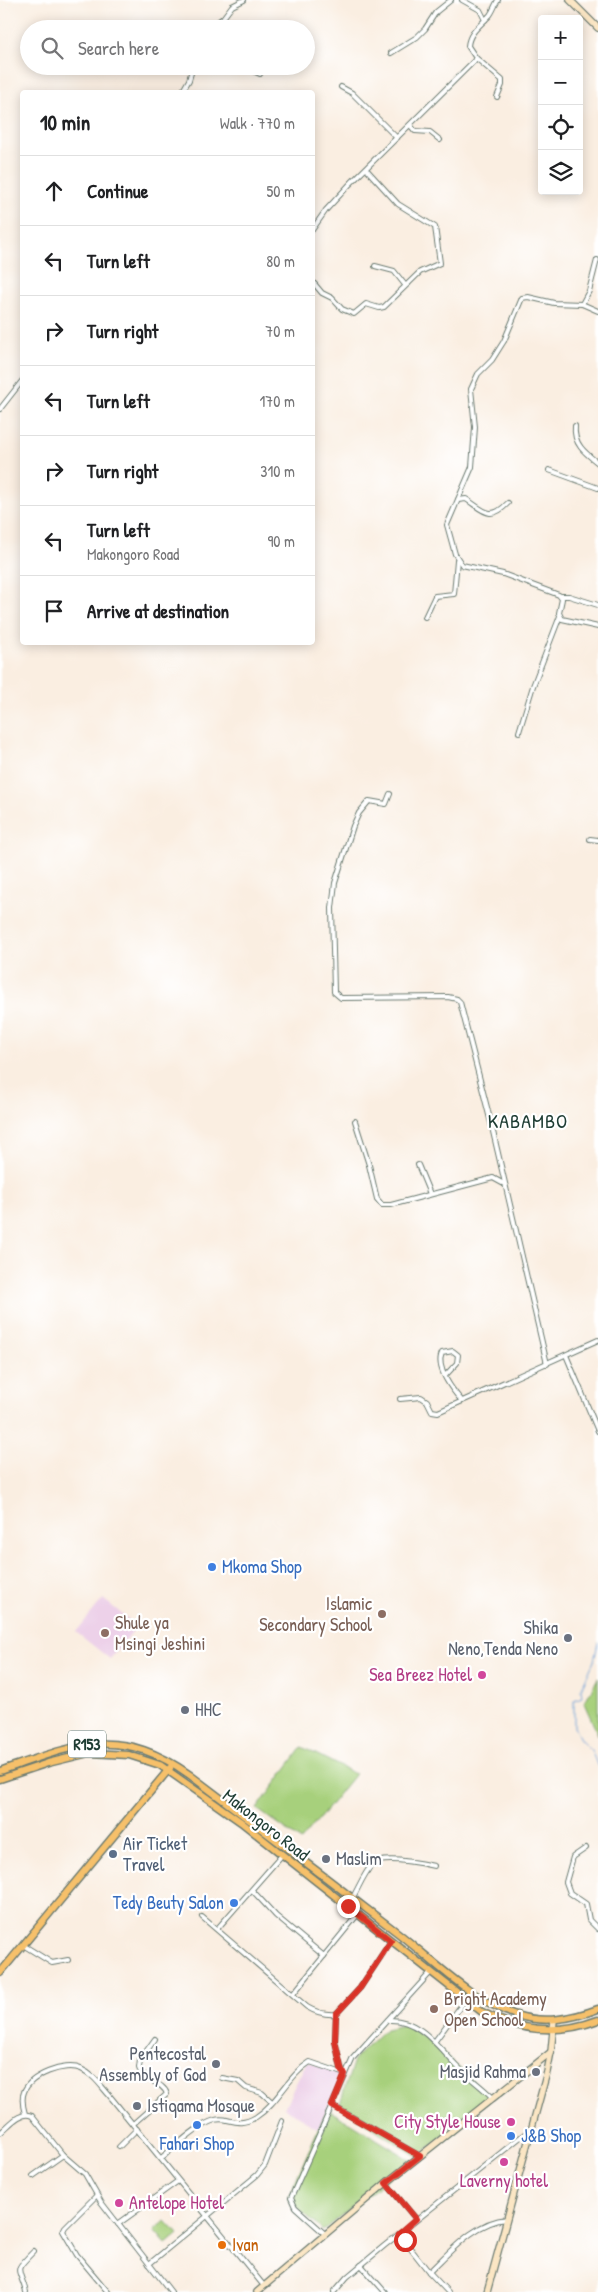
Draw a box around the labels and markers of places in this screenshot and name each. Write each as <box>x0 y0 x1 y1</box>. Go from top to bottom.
place label: Mkoma Shop <box>222 1554 302 1579</box>
marker: Mkoma Shop <box>206 1561 218 1573</box>
place label: Islamic Secondary School <box>259 1591 372 1637</box>
marker: Islamic Secondary School <box>376 1608 388 1620</box>
place label: Shule ya Msingi Jeshini <box>115 1610 206 1656</box>
place label: Shika Neno,Tenda Neno <box>448 1615 558 1661</box>
marker: Shule ya Msingi Jeshini <box>99 1627 111 1639</box>
marker: Shika Neno,Tenda Neno <box>562 1632 574 1644</box>
place label: Sea Breez Hotel <box>369 1662 472 1687</box>
marker: Sea Breez Hotel <box>476 1669 488 1681</box>
place label: HHC <box>195 1697 222 1722</box>
marker: HHC <box>179 1704 191 1716</box>
place label: Air Ticket Travel <box>123 1831 188 1877</box>
place label: Maslim <box>336 1846 382 1871</box>
marker: Air Ticket Travel <box>107 1848 119 1860</box>
marker: Maslim <box>320 1853 332 1865</box>
place label: Tedy Beuty Salon <box>113 1890 224 1915</box>
marker: Tedy Beuty Salon <box>228 1897 240 1909</box>
place label: Bright Academy Open School <box>444 1986 547 2032</box>
marker: Bright Academy Open School <box>428 2003 440 2015</box>
place label: Pentecostal Assembly of God <box>99 2041 206 2087</box>
marker: Pentecostal Assembly of God <box>210 2058 222 2070</box>
place label: Masjid Rahma <box>440 2059 526 2084</box>
marker: Masjid Rahma <box>530 2066 542 2078</box>
place label: Istiqama Mosque <box>147 2093 255 2118</box>
marker: Istiqama Mosque <box>131 2100 143 2112</box>
place label: City Style House <box>394 2109 501 2134</box>
marker: City Style House <box>505 2116 517 2128</box>
marker: Fahari Shop <box>191 2119 203 2131</box>
place label: J&B Shop <box>521 2123 582 2148</box>
marker: J&B Shop <box>505 2130 517 2142</box>
place label: Fahari Shop <box>159 2131 234 2156</box>
marker: Laverny hotel <box>498 2156 510 2168</box>
place label: Laverny hotel <box>460 2168 548 2193</box>
place label: Antelope Hotel <box>129 2190 224 2215</box>
marker: Antelope Hotel <box>113 2197 125 2209</box>
place label: Ivan <box>232 2232 259 2257</box>
marker: Ivan <box>216 2239 228 2251</box>

